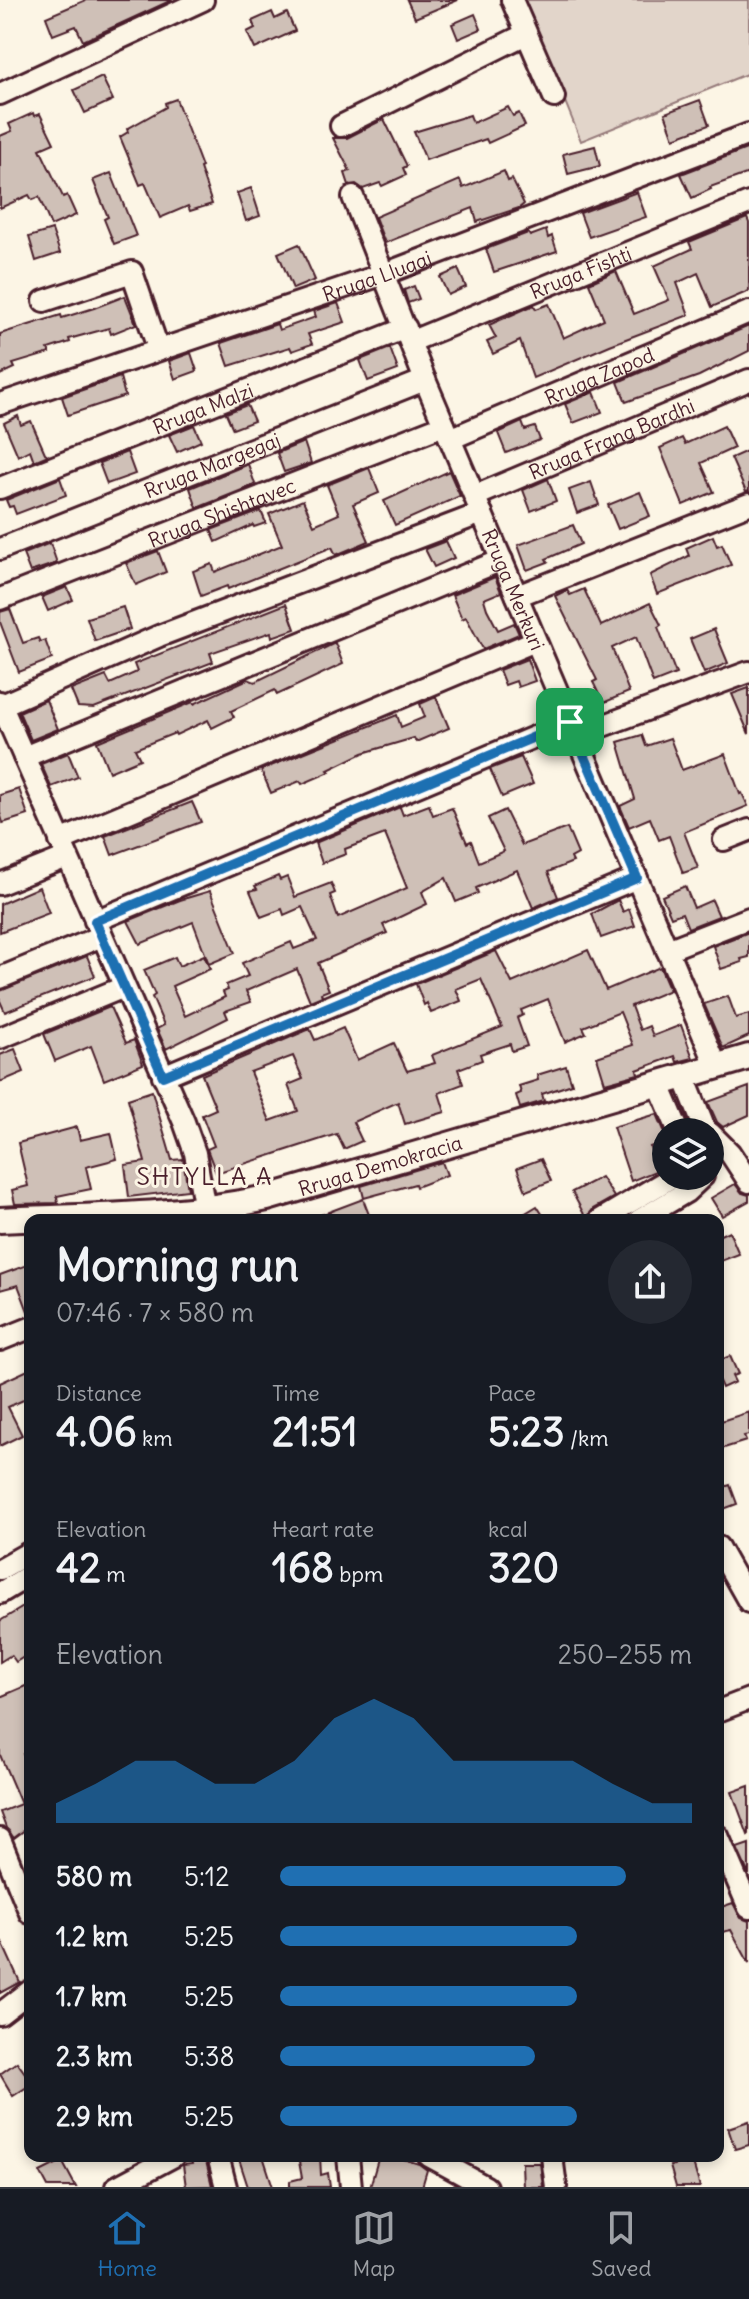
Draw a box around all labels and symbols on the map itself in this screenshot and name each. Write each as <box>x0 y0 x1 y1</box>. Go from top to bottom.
street label: Rruga Fishti <box>526 240 635 304</box>
street label: Rruga Llugaj <box>319 245 435 306</box>
street label: Rruga Zapod <box>540 341 658 410</box>
street label: Rruga Malzi <box>149 377 257 439</box>
street label: Rruga Frang Bardhi <box>525 392 698 484</box>
street label: Rruga Margegaj <box>140 426 284 503</box>
street label: Rruga Shishtavec <box>144 472 299 552</box>
street label: Rruga Merkuri <box>477 525 551 654</box>
pin <box>536 688 604 756</box>
street label: Rruga Demokracia <box>295 1129 465 1201</box>
district label: SHTYLLA A <box>136 1161 274 1191</box>

